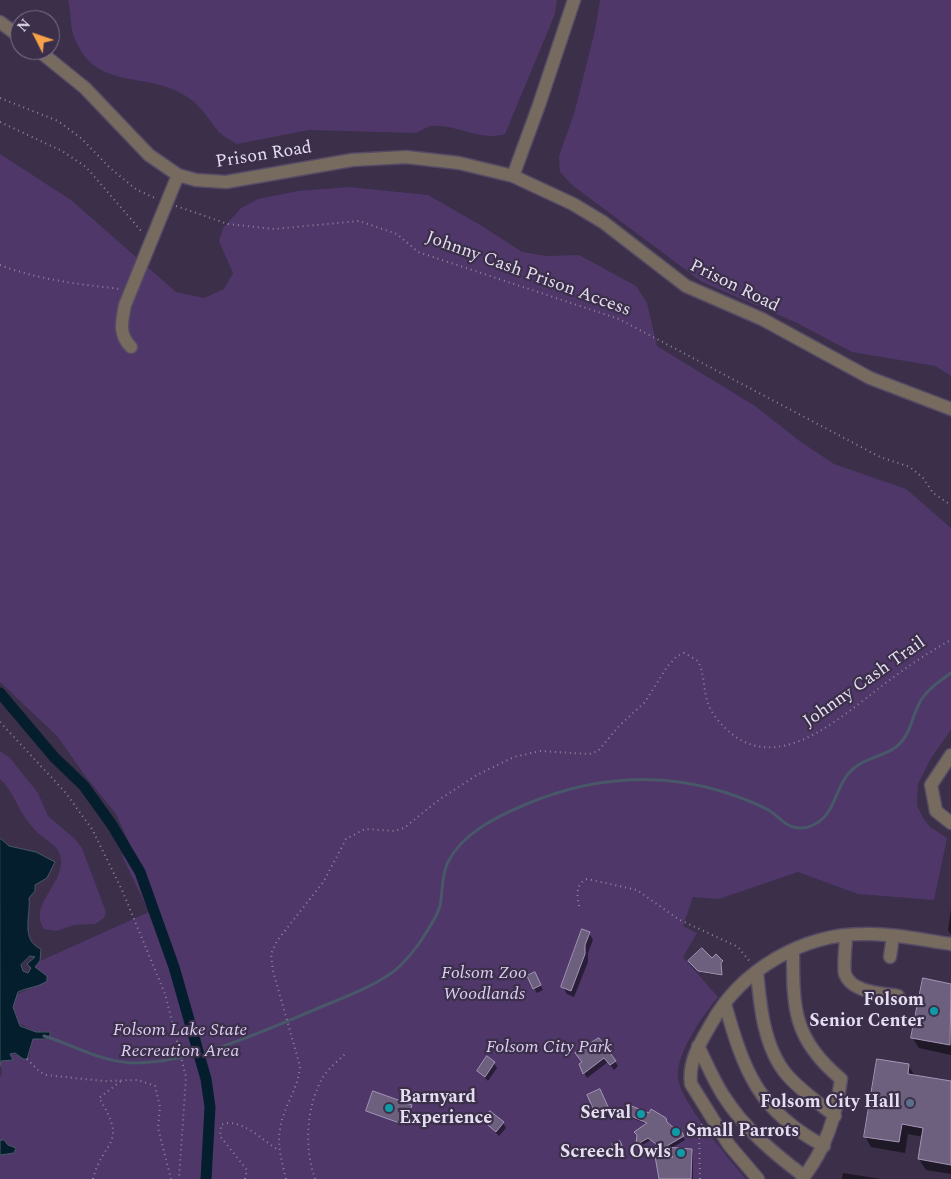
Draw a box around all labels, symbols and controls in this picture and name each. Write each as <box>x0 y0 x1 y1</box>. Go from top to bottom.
north arrow <box>10 10 60 60</box>
text: N <box>12 14 36 37</box>
street label: Prison Road <box>214 138 314 174</box>
street label: Johnny Cash Prison Access <box>423 228 633 322</box>
street label: Prison Road <box>686 256 782 318</box>
street label: Johnny Cash Trail <box>800 633 930 733</box>
park label: Folsom Zoo Woodlands <box>441 963 527 1006</box>
place label: Folsom Senior Center <box>809 990 924 1032</box>
marker: Folsom Senior Center <box>928 1005 940 1017</box>
park label: Folsom Lake State Recreation Area <box>113 1020 247 1062</box>
park label: Folsom City Park <box>486 1037 612 1059</box>
place label: Barnyard Experience <box>399 1087 492 1130</box>
place label: Folsom City Hall <box>760 1092 900 1114</box>
marker: Folsom City Hall <box>904 1097 916 1109</box>
marker: Barnyard Experience <box>383 1102 395 1114</box>
place label: Serval <box>580 1103 631 1125</box>
marker: Serval <box>635 1108 647 1120</box>
place label: Small Parrots <box>686 1121 799 1143</box>
marker: Small Parrots <box>670 1126 682 1138</box>
place label: Screech Owls <box>560 1142 671 1164</box>
marker: Screech Owls <box>675 1147 687 1159</box>

